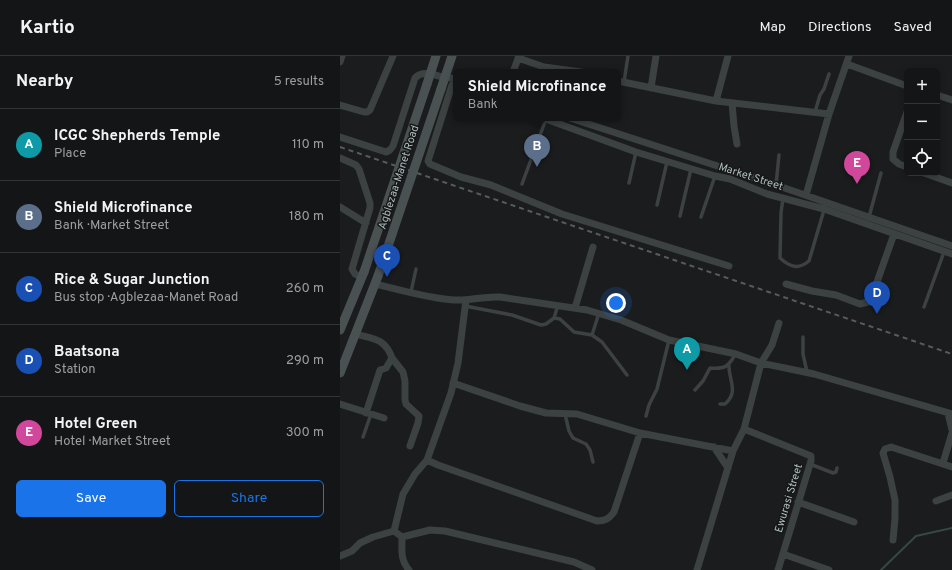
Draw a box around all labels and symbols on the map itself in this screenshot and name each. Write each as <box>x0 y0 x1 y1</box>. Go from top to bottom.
street label: Agblezaa-Manet Road <box>375 123 422 231</box>
pin: B <box>524 134 550 167</box>
pin: E <box>844 151 870 184</box>
street label: Market Street <box>717 160 785 194</box>
pin: C <box>374 244 400 277</box>
pin: D <box>864 281 890 314</box>
your location <box>606 293 626 313</box>
pin: A <box>674 337 700 370</box>
street label: Ewurasi Street <box>772 462 806 534</box>

